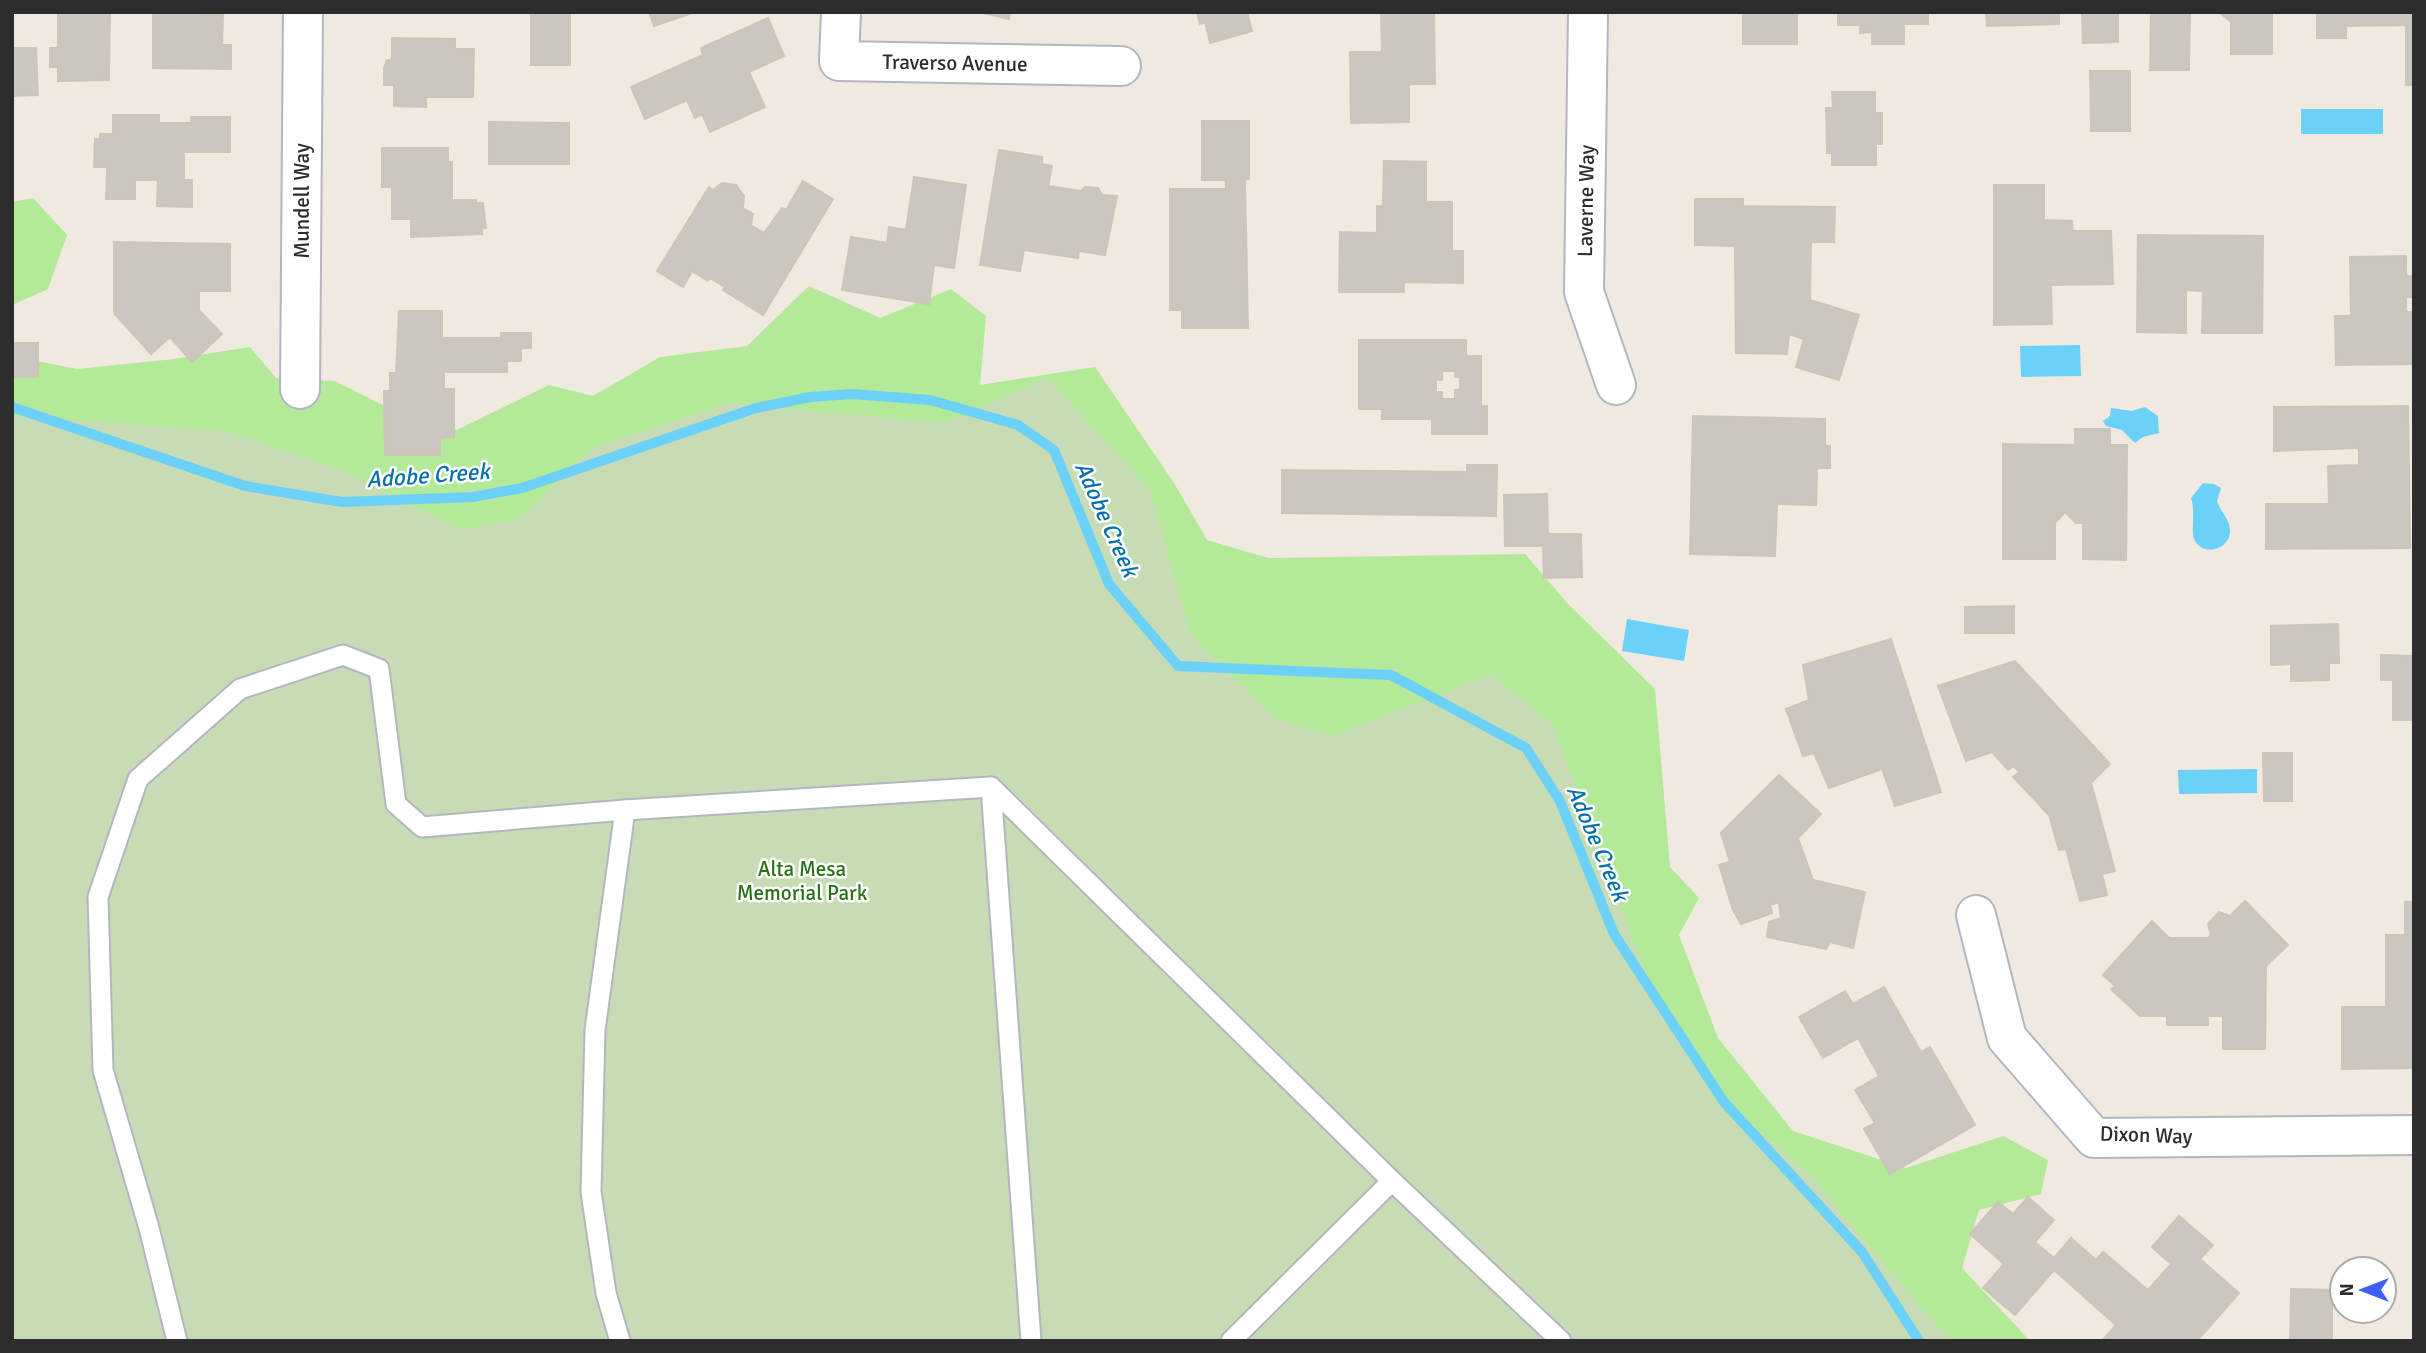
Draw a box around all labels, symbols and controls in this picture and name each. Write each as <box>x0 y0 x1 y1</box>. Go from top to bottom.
street label: Traverso Avenue <box>882 49 1028 77</box>
street label: Mundell Way <box>289 143 315 259</box>
street label: Laverne Way <box>1572 144 1600 257</box>
water label: Adobe Creek <box>366 457 493 494</box>
water label: Adobe Creek <box>1068 457 1146 584</box>
water label: Adobe Creek <box>1560 781 1636 908</box>
park label: Alta Mesa Memorial Park <box>737 856 868 906</box>
street label: Dixon Way <box>2099 1120 2193 1150</box>
north arrow <box>2328 1255 2398 1325</box>
text: N <box>2335 1283 2359 1297</box>

